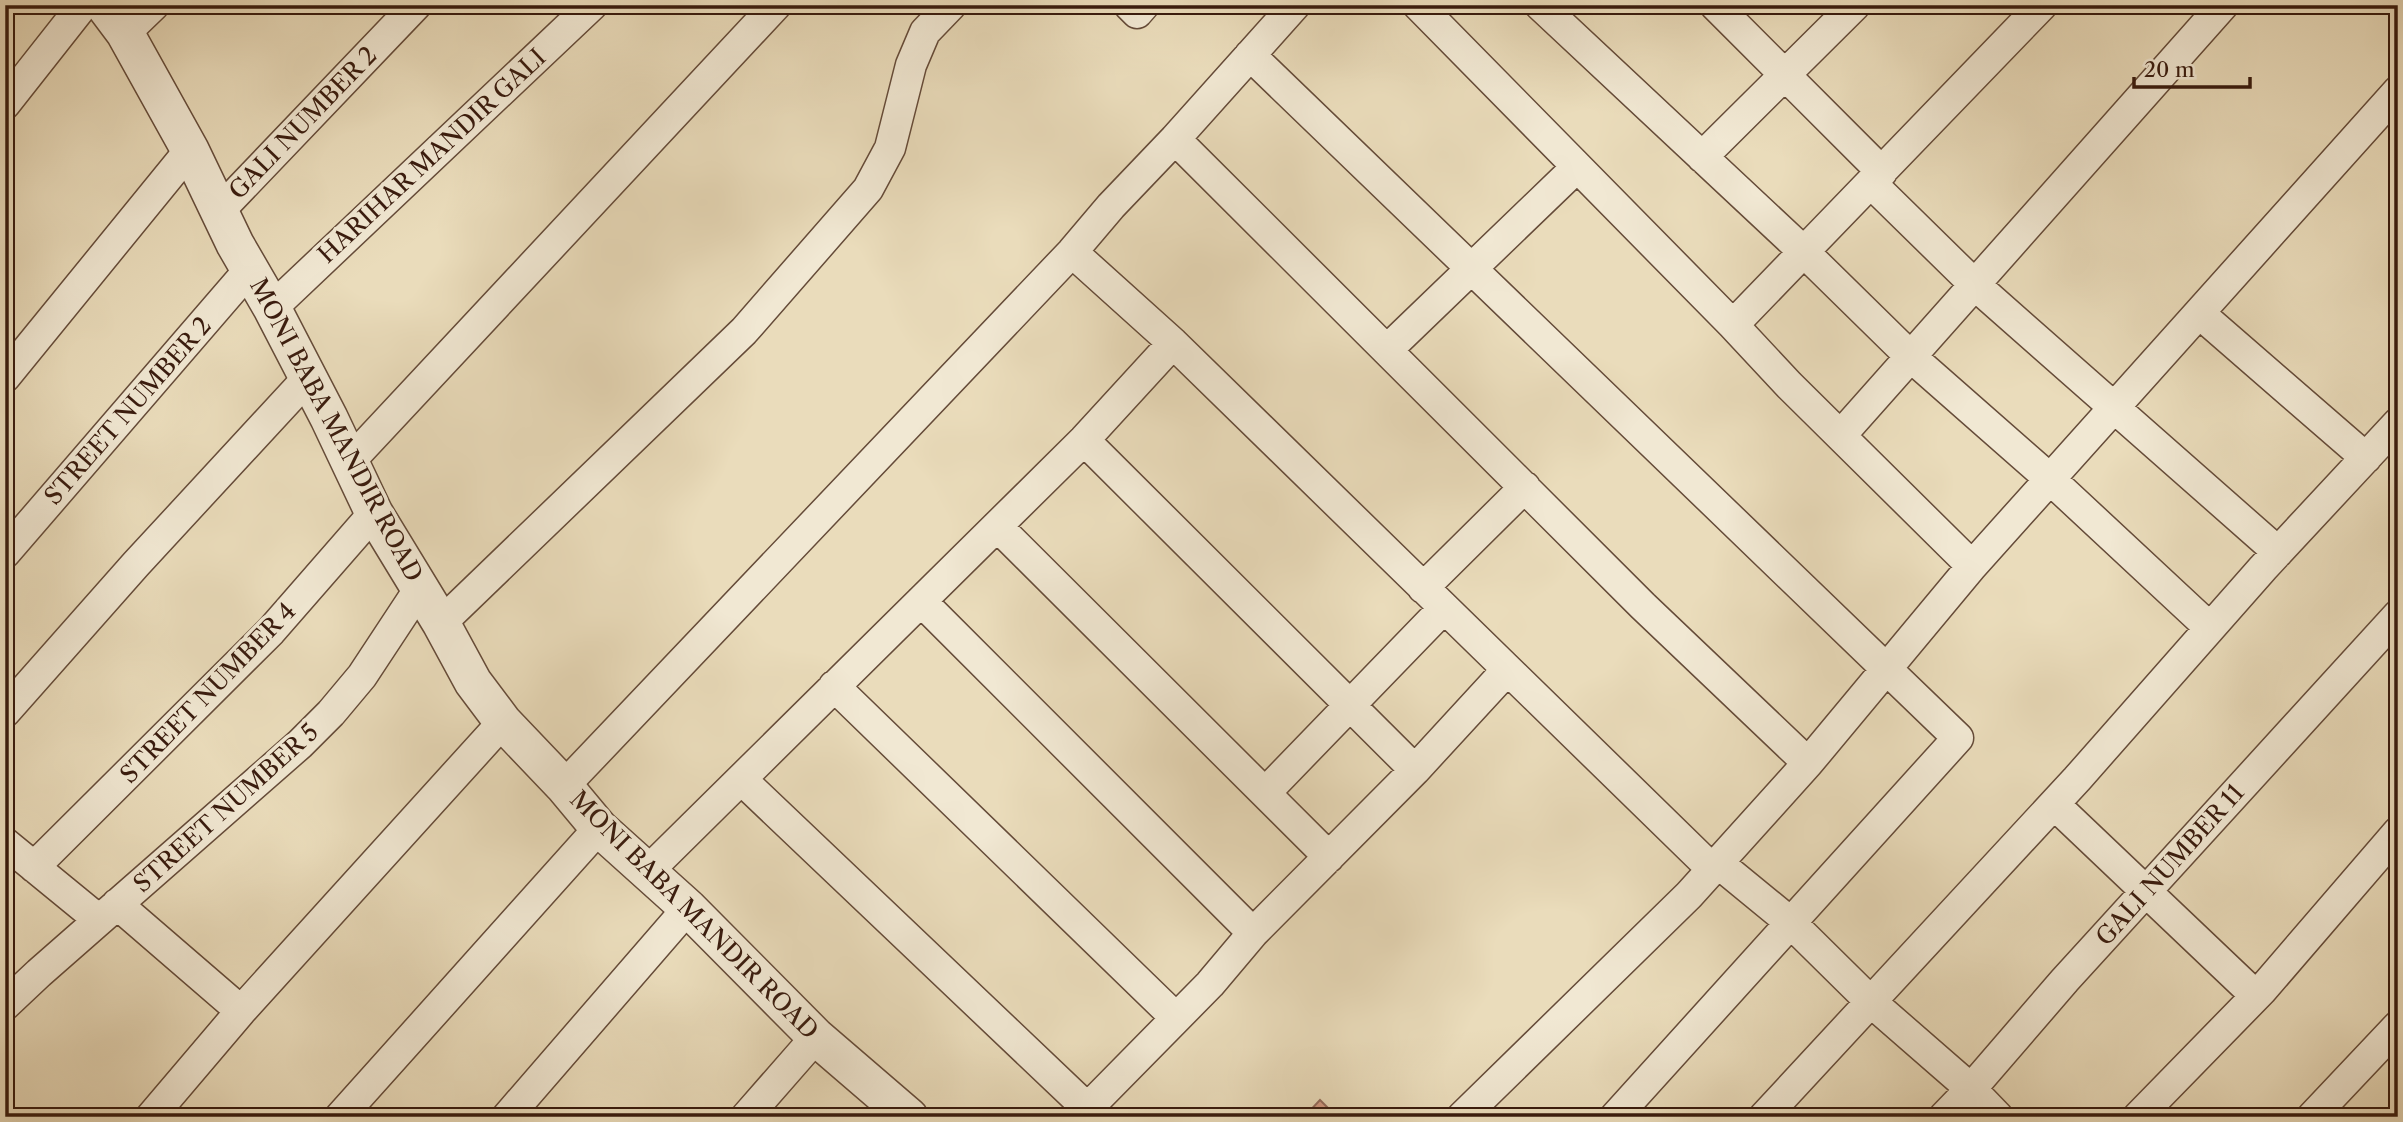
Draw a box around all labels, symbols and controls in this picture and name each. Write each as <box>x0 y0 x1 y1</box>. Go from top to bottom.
street label: GALI NUMBER 2 <box>223 40 383 205</box>
street label: HARIHAR MANDIR GALI <box>312 42 552 269</box>
scale bar <box>2134 46 2249 90</box>
text: 20 m <box>2144 57 2195 82</box>
street label: MONI BABA MANDIR ROAD <box>244 273 429 586</box>
street label: STREET NUMBER 2 <box>38 311 217 510</box>
street label: STREET NUMBER 4 <box>114 596 301 789</box>
street label: STREET NUMBER 5 <box>127 717 324 898</box>
street label: GALI NUMBER 11 <box>2090 778 2250 951</box>
street label: MONI BABA MANDIR ROAD <box>564 784 825 1045</box>

